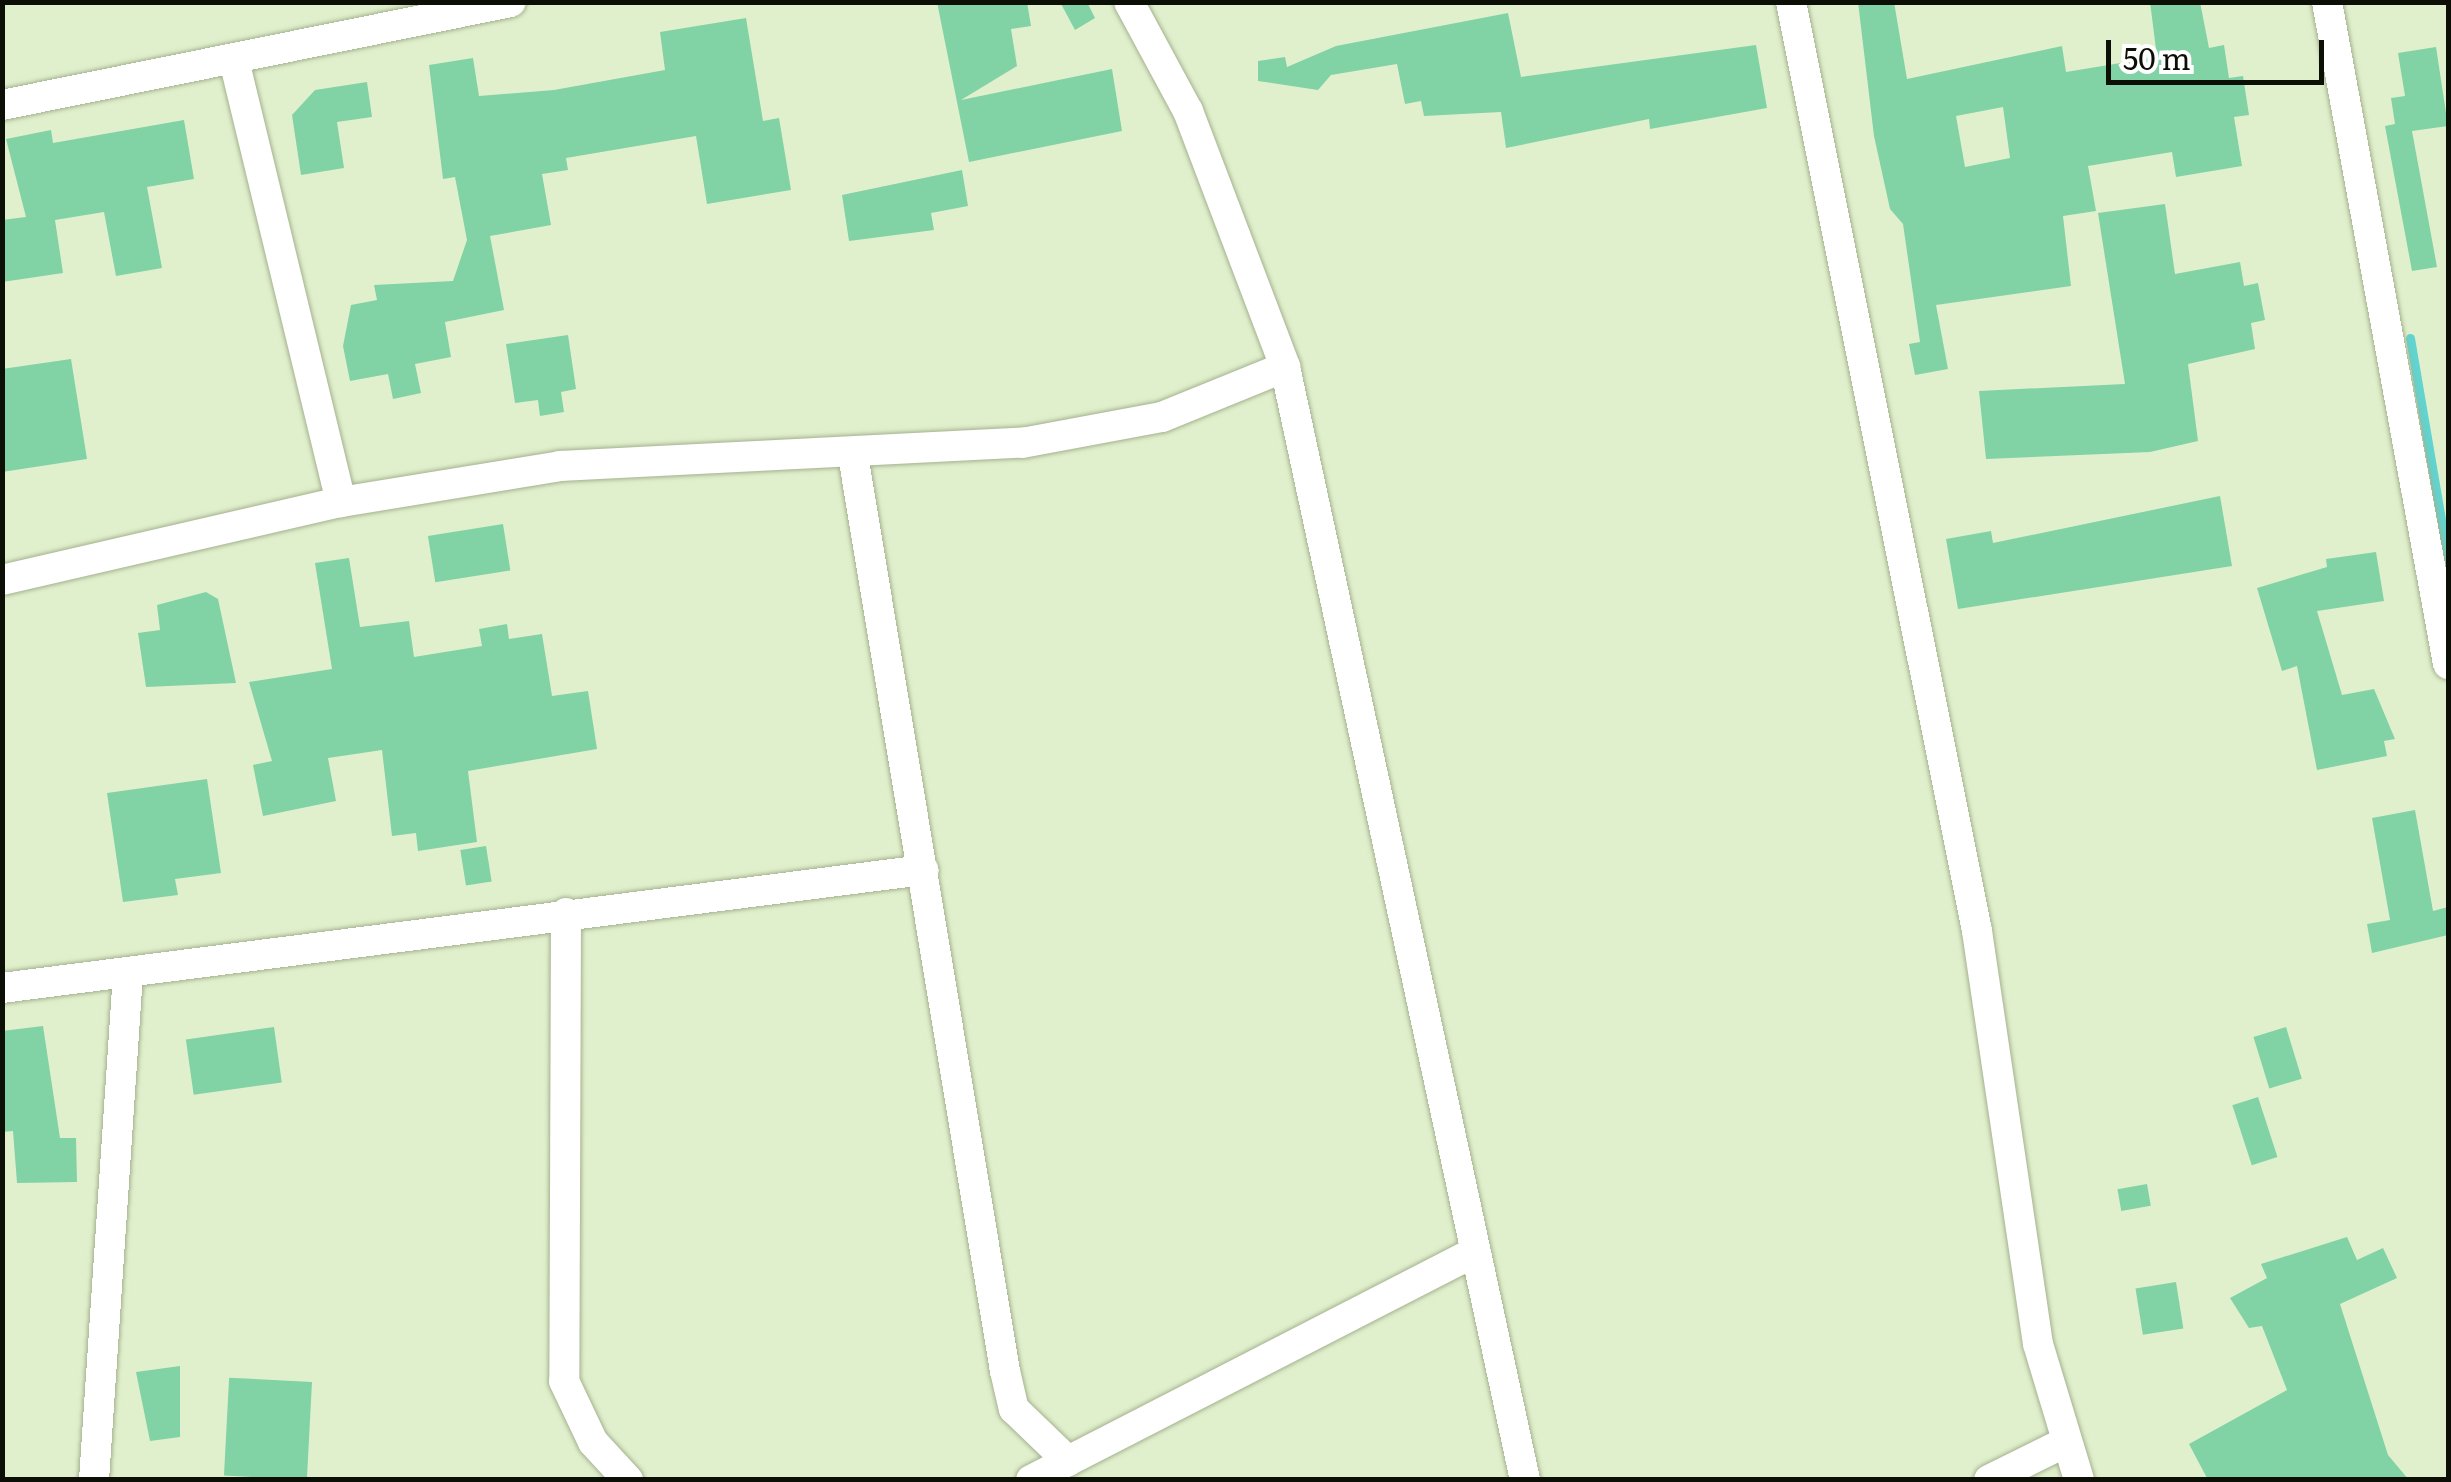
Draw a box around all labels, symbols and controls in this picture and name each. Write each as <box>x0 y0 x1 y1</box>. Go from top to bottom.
scale bar <box>2111 20 2328 82</box>
text: 50 m <box>2123 35 2191 79</box>

